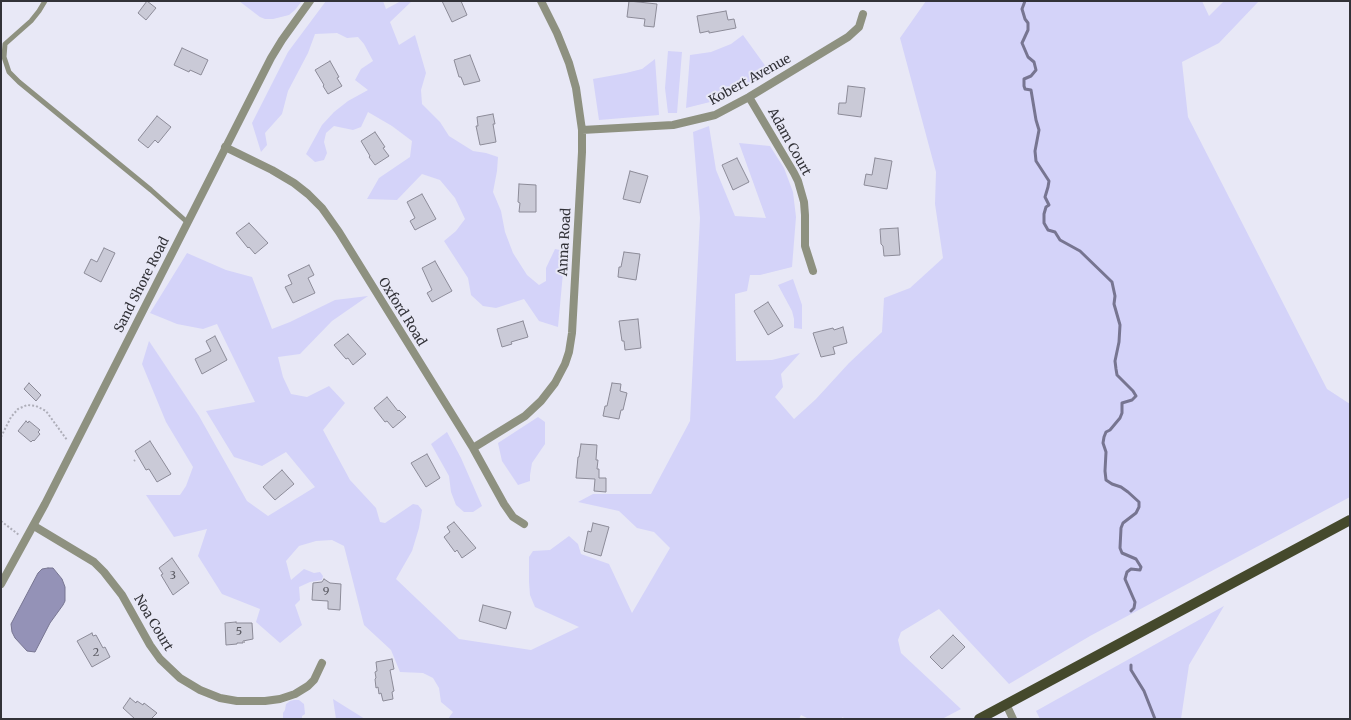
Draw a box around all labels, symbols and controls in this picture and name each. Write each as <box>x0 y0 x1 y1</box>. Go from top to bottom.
street label: Kobert Avenue <box>706 51 794 109</box>
street label: Adam Court <box>764 105 814 179</box>
street label: Anna Road <box>555 208 575 276</box>
street label: Sand Shore Road <box>111 235 173 335</box>
street label: Oxford Road <box>375 275 429 349</box>
house number: 3 <box>170 569 176 583</box>
house number: 9 <box>323 585 329 599</box>
street label: Noa Court <box>130 592 176 654</box>
house number: 5 <box>236 625 242 639</box>
house number: 2 <box>93 646 99 660</box>

